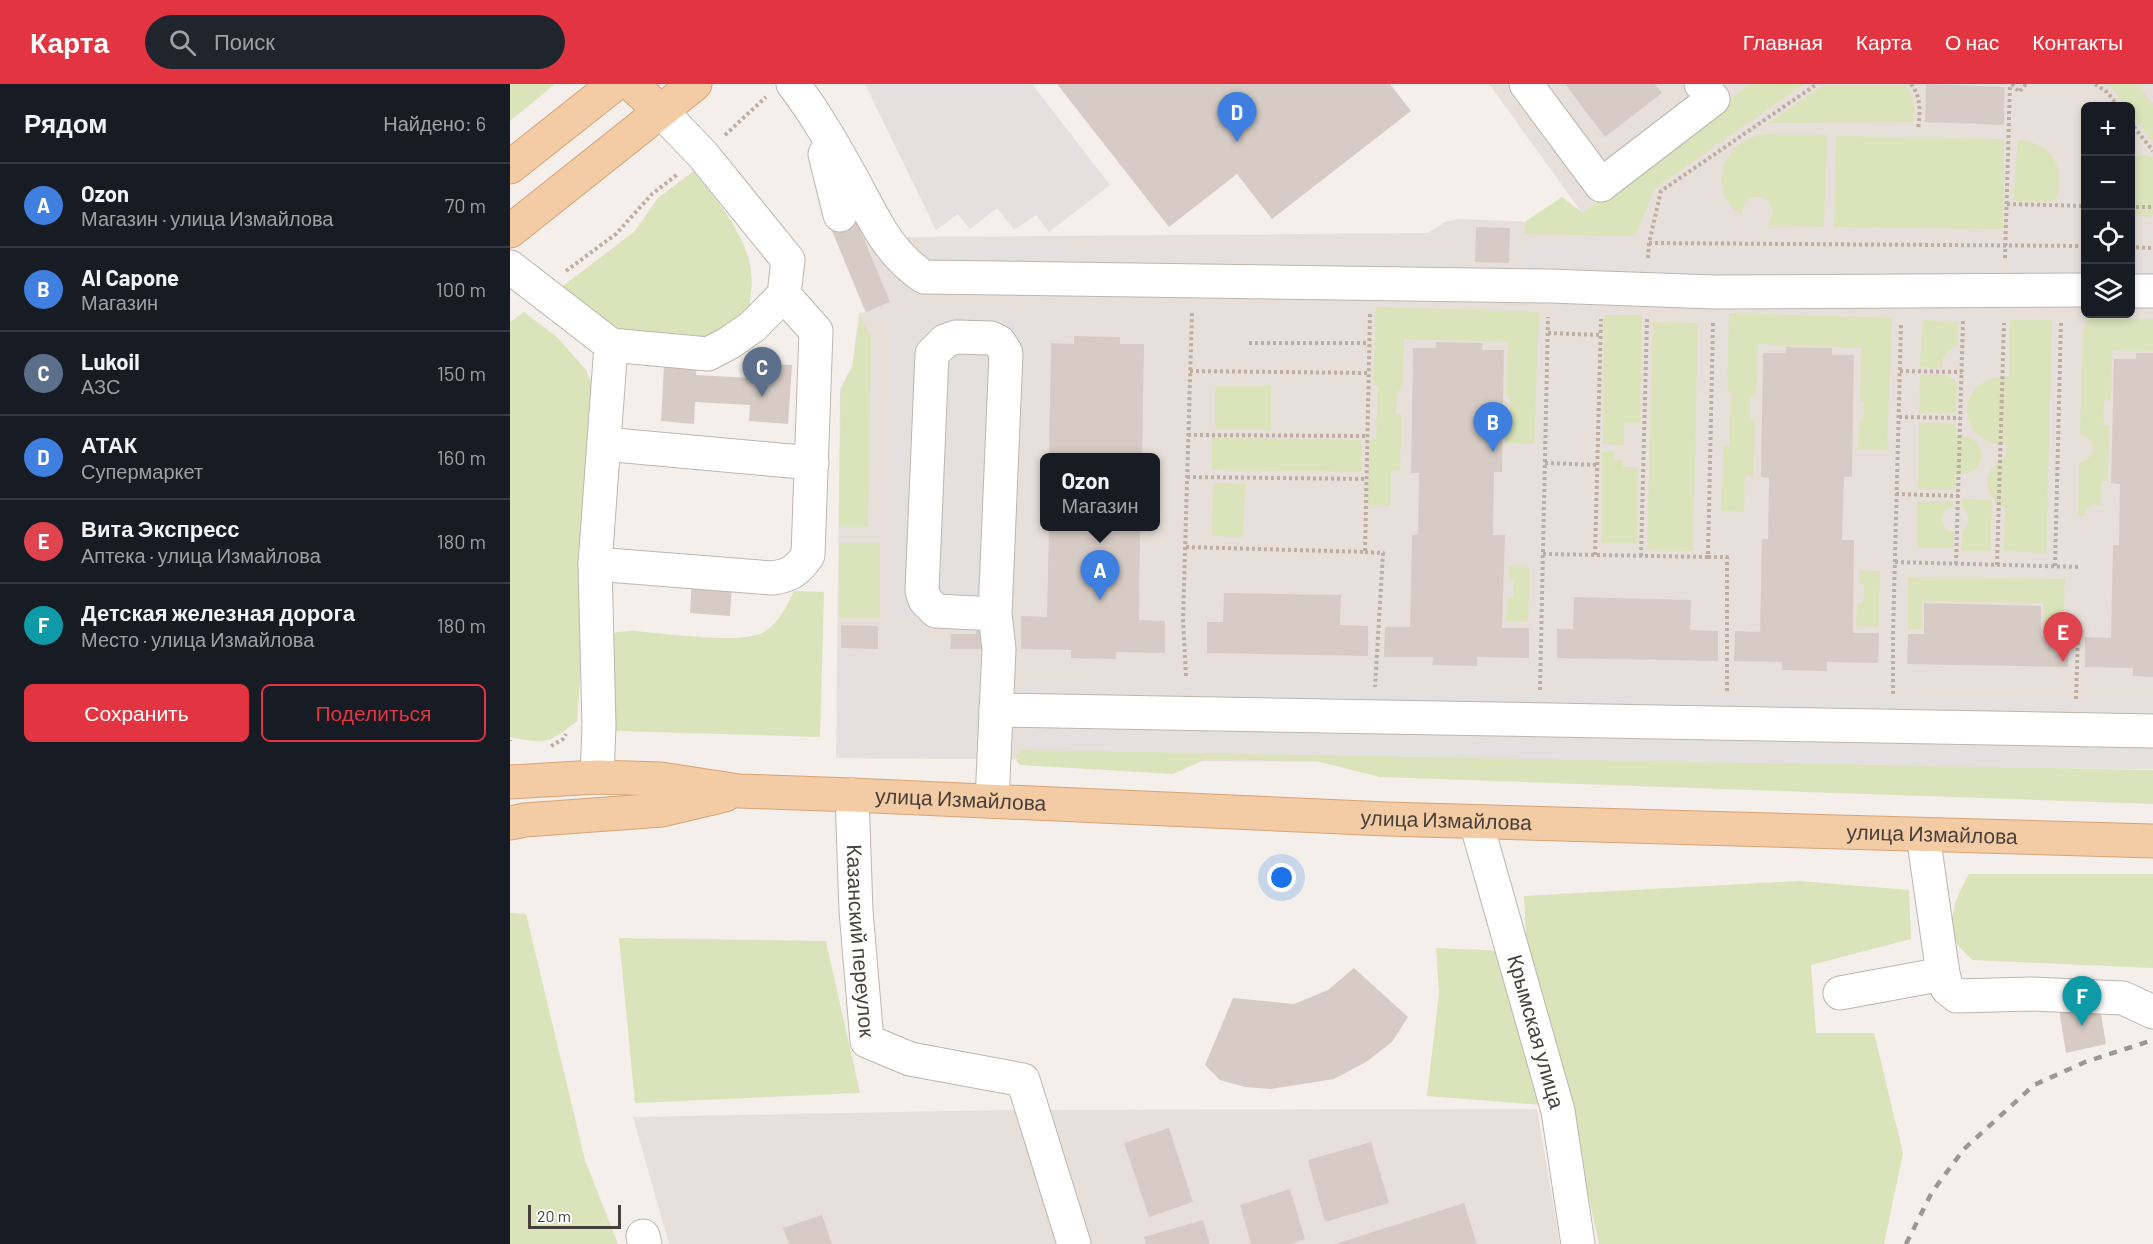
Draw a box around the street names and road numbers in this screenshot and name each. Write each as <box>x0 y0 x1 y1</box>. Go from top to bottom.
street label: улица Измайлова <box>875 782 1047 815</box>
street label: улица Измайлова <box>1360 804 1533 834</box>
street label: улица Измайлова <box>1846 818 2018 848</box>
street label: Казанский переулок <box>843 844 881 1039</box>
street label: Крымская улица <box>1503 952 1571 1111</box>

